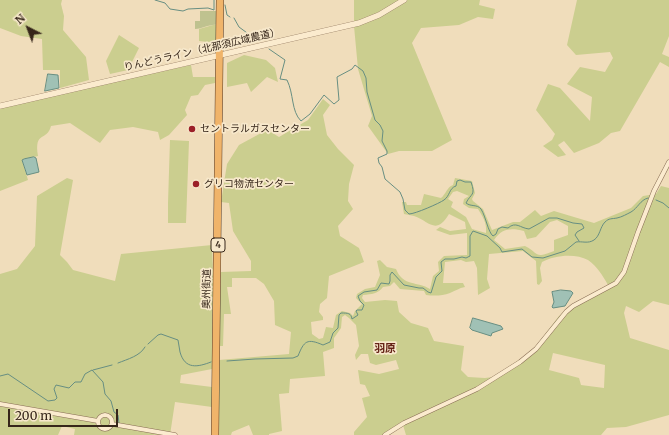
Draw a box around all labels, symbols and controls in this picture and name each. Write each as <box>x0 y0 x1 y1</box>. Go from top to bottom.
north arrow <box>8 8 48 48</box>
text: N <box>12 11 28 27</box>
street label: りんどうライン（北那須広域農道） <box>123 26 281 74</box>
place label: セントラルガスセンター <box>200 123 310 135</box>
marker: セントラルガスセンター <box>187 124 197 134</box>
place label: グリコ物流センター <box>204 178 294 190</box>
marker: グリコ物流センター <box>191 179 201 189</box>
road number: 4 <box>211 238 225 252</box>
street label: 奥州街道 <box>201 269 213 309</box>
district label: 羽原 <box>374 342 396 356</box>
scale bar <box>10 401 120 427</box>
text: 200 m <box>15 408 52 423</box>

